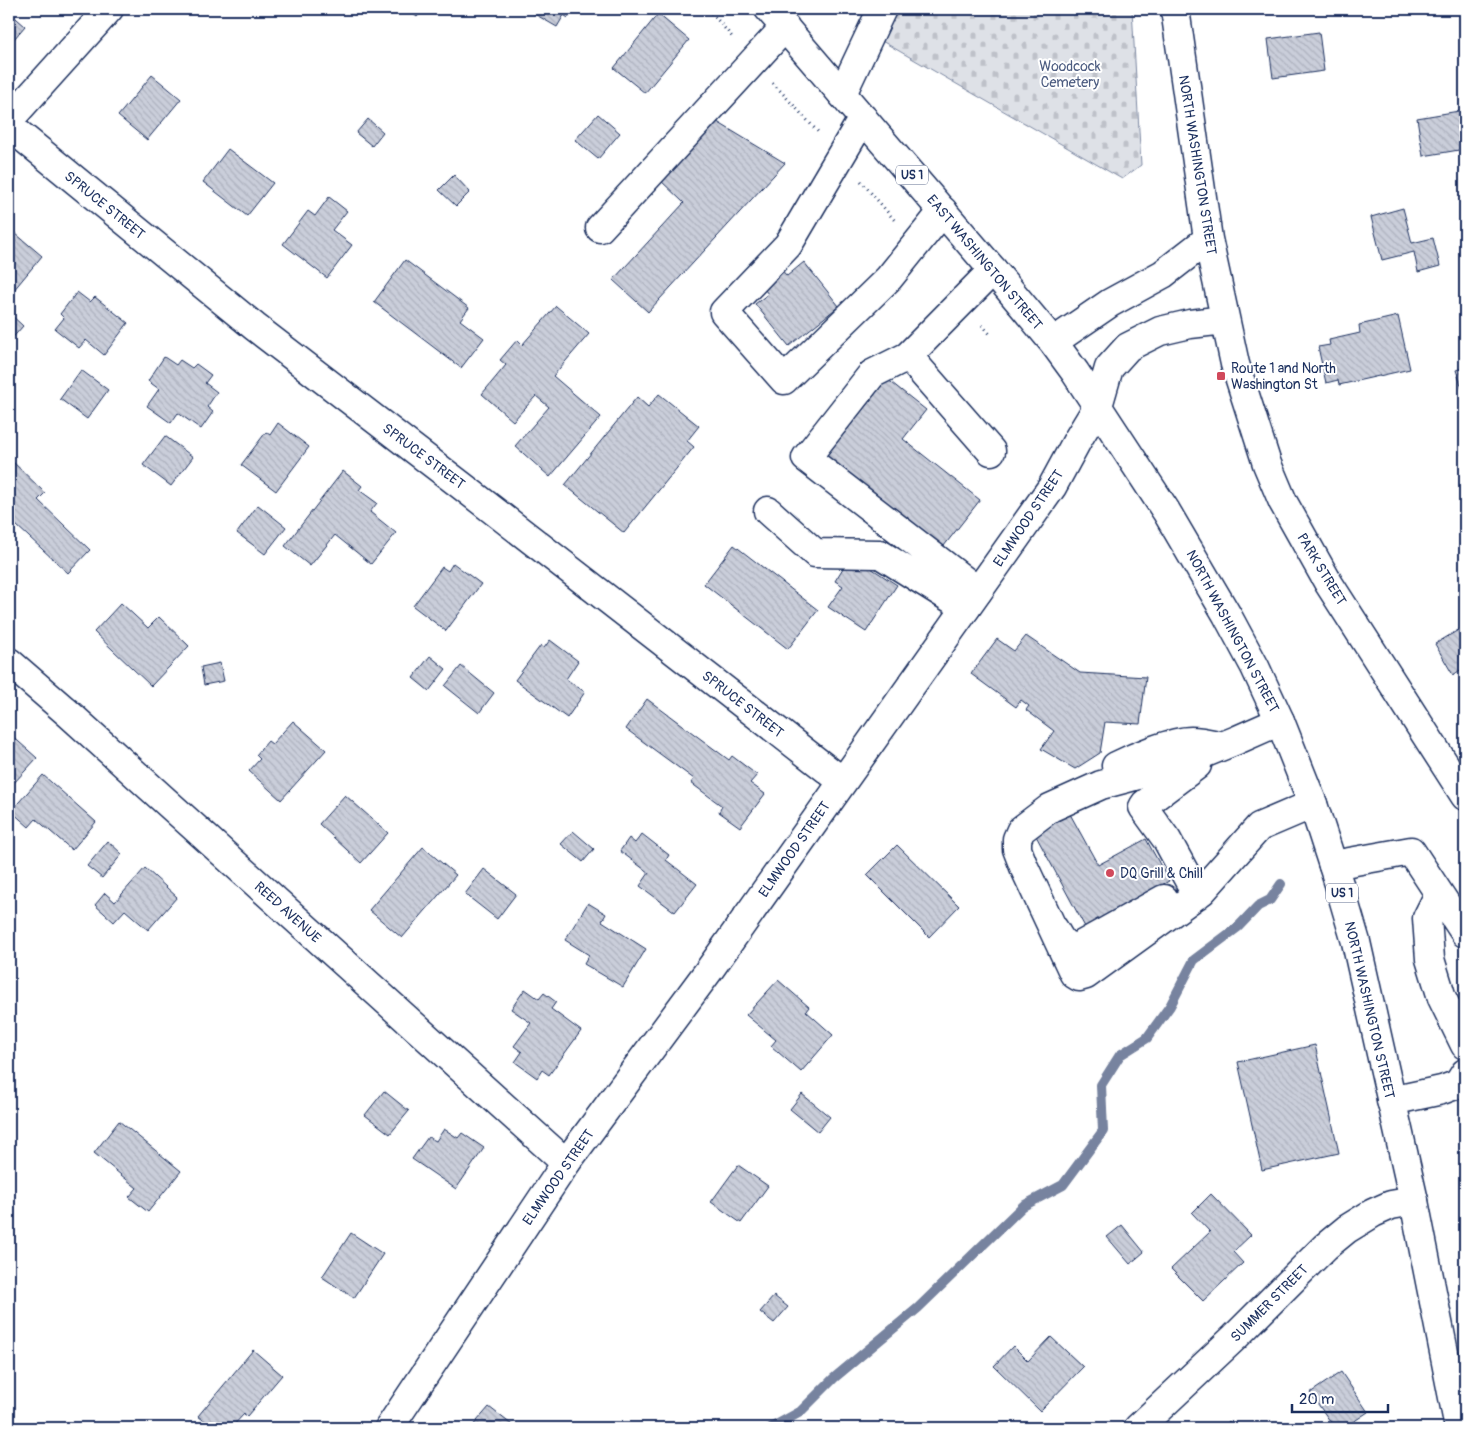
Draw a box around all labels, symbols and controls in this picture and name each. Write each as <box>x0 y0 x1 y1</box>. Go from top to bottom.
park label: Woodcock Cemetery <box>1039 58 1101 91</box>
street label: NORTH WASHINGTON STREET <box>1175 74 1220 256</box>
road number: US 1 <box>896 166 928 184</box>
street label: SPRUCE STREET <box>61 168 149 243</box>
street label: EAST WASHINGTON STREET <box>923 191 1046 333</box>
place label: Route 1 and North Washington St <box>1231 360 1336 393</box>
marker: Route 1 and North Washington St <box>1215 370 1227 382</box>
street label: SPRUCE STREET <box>379 420 468 493</box>
street label: ELMWOOD STREET <box>990 466 1067 570</box>
street label: PARK STREET <box>1293 530 1350 609</box>
street label: NORTH WASHINGTON STREET <box>1182 547 1283 716</box>
street label: SPRUCE STREET <box>699 667 787 742</box>
street label: ELMWOOD STREET <box>755 798 834 901</box>
place label: DQ Grill & Chill <box>1120 865 1203 882</box>
marker: DQ Grill & Chill <box>1104 867 1116 879</box>
street label: REED AVENUE <box>251 878 324 947</box>
road number: US 1 <box>1326 884 1358 902</box>
street label: NORTH WASHINGTON STREET <box>1341 920 1398 1101</box>
street label: ELMWOOD STREET <box>519 1126 598 1229</box>
street label: SUMMER STREET <box>1227 1261 1312 1346</box>
scale bar <box>1292 1382 1388 1414</box>
text: 20 m <box>1299 1390 1334 1409</box>

